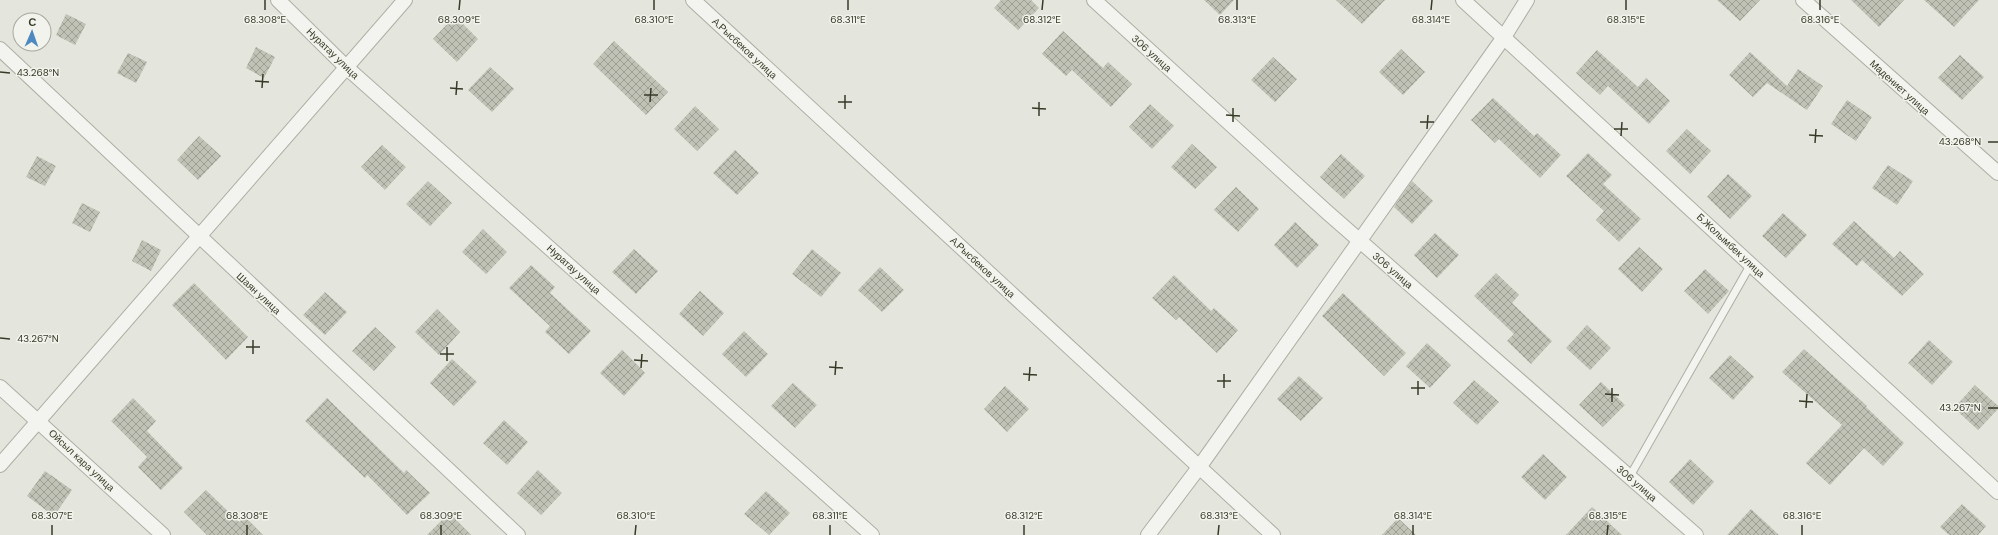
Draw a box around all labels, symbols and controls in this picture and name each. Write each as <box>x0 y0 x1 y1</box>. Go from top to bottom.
north arrow <box>12 12 52 52</box>
text: 68.308°E <box>244 13 286 26</box>
text: 68.309°E <box>438 13 481 26</box>
text: 68.310°E <box>634 13 674 26</box>
text: 68.311°E <box>830 13 866 26</box>
text: 68.312°E <box>1023 13 1061 26</box>
text: 68.313°E <box>1218 13 1256 26</box>
text: 68.314°E <box>1412 13 1451 26</box>
text: 68.315°E <box>1607 13 1646 26</box>
text: 68.316°E <box>1801 13 1840 26</box>
text: С <box>28 15 37 29</box>
street label: А.Рысбеков улица <box>709 15 780 82</box>
street label: Нуратау улица <box>304 25 362 82</box>
street label: 306 улица <box>1129 32 1175 75</box>
street label: Мадениет улица <box>1867 57 1933 118</box>
text: 43.268°N <box>17 66 59 79</box>
text: 43.268°N <box>1939 135 1981 148</box>
street label: Б.Жолымбек улица <box>1694 210 1768 281</box>
street label: А.Рысбеков улица <box>947 234 1018 301</box>
street label: Нуратау улица <box>544 242 604 297</box>
street label: 306 улица <box>1370 249 1416 292</box>
street label: Шаян улица <box>234 270 284 317</box>
text: 43.267°N <box>17 332 59 345</box>
text: 43.267°N <box>1939 401 1981 414</box>
street label: Ойсыл кара улица <box>46 426 118 495</box>
street label: 306 улица <box>1614 462 1660 505</box>
text: 68.307°E <box>31 509 73 522</box>
text: 68.308°E <box>226 509 268 522</box>
text: 68.309°E <box>420 509 463 522</box>
text: 68.310°E <box>616 509 656 522</box>
text: 68.311°E <box>812 509 848 522</box>
text: 68.312°E <box>1005 509 1043 522</box>
text: 68.313°E <box>1200 509 1238 522</box>
text: 68.314°E <box>1394 509 1433 522</box>
text: 68.315°E <box>1589 509 1628 522</box>
text: 68.316°E <box>1783 509 1822 522</box>

